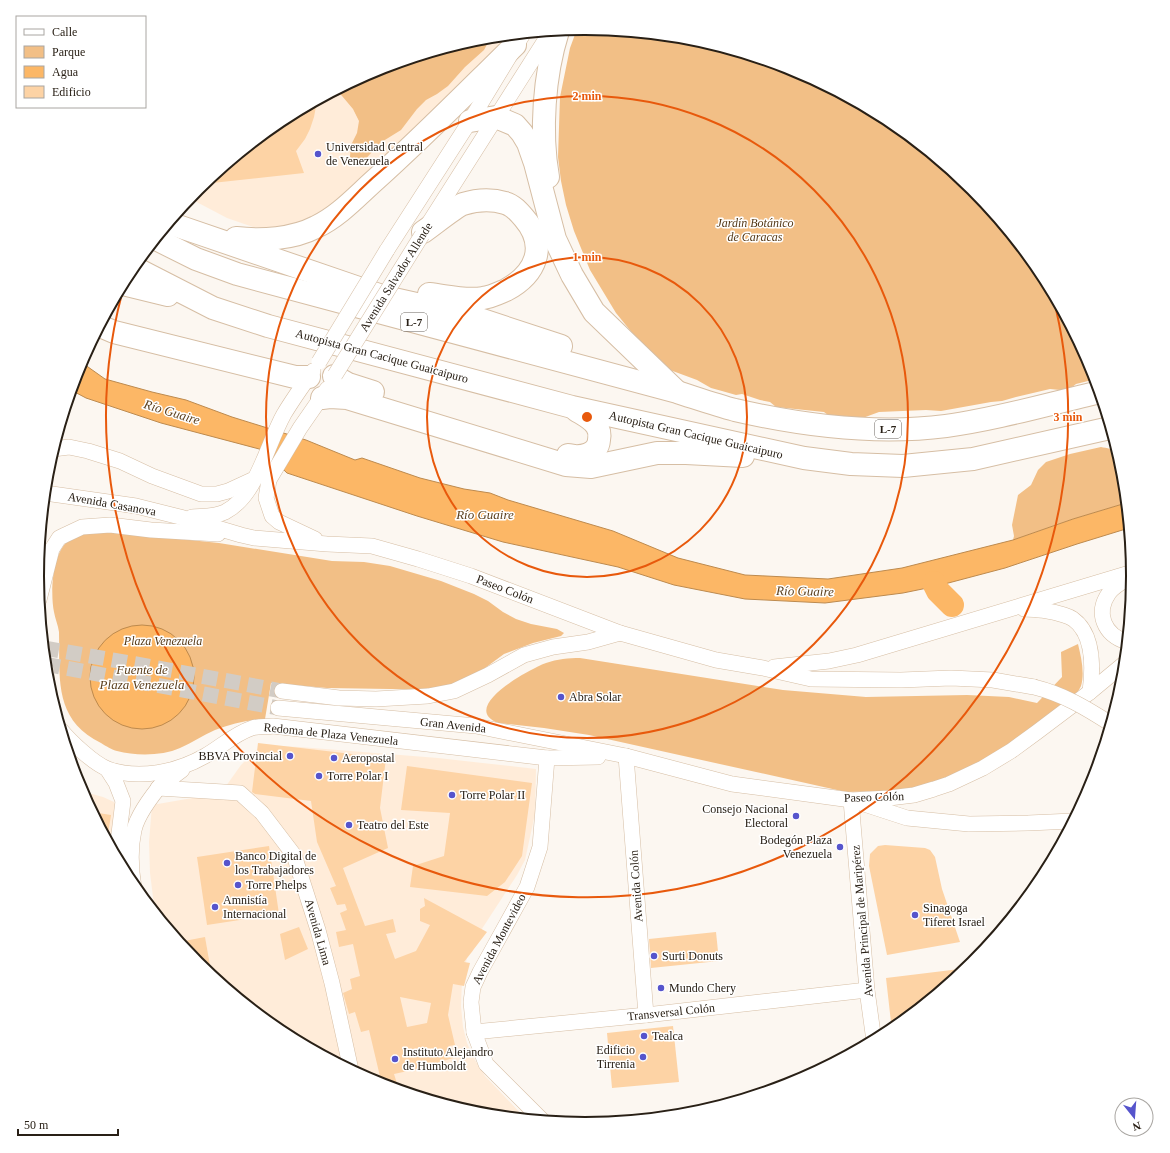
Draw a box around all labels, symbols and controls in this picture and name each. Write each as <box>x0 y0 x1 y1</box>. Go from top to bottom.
legend <box>16 16 146 108</box>
text: Calle <box>52 25 77 39</box>
text: Parque <box>52 45 85 59</box>
text: Agua <box>52 65 79 79</box>
text: Edificio <box>52 85 91 99</box>
text: 2 min <box>572 89 602 103</box>
place label: Universidad Central de Venezuela <box>326 140 424 168</box>
marker: Universidad Central de Venezuela <box>313 149 323 159</box>
park label: Jardín Botánico de Caracas <box>716 216 794 244</box>
street label: Avenida Salvador Allende <box>357 220 435 334</box>
text: 1 min <box>572 250 602 264</box>
road number: L-7 <box>401 313 427 331</box>
street label: Autopista Gran Cacique Guaicaipuro <box>294 326 470 386</box>
water label: Río Guaire <box>141 396 202 428</box>
street label: Autopista Gran Cacique Guaicaipuro <box>608 408 784 462</box>
centre of rings <box>580 410 594 424</box>
text: 3 min <box>1053 410 1083 424</box>
road number: L-7 <box>875 420 901 438</box>
street label: Avenida Casanova <box>67 489 158 519</box>
water label: Río Guaire <box>455 507 514 522</box>
street label: Paseo Colón <box>474 572 536 606</box>
water label: Río Guaire <box>775 583 834 599</box>
park label: Plaza Venezuela <box>123 634 202 648</box>
water label: Fuente de Plaza Venezuela <box>99 662 185 692</box>
place label: Abra Solar <box>569 690 621 704</box>
marker: Abra Solar <box>556 692 566 702</box>
street label: Gran Avenida <box>419 715 487 735</box>
street label: Redoma de Plaza Venezuela <box>263 720 400 748</box>
place label: BBVA Provincial <box>199 749 283 763</box>
marker: BBVA Provincial <box>285 751 295 761</box>
place label: Aeropostal <box>342 751 395 765</box>
marker: Aeropostal <box>329 753 339 763</box>
place label: Torre Polar I <box>327 769 388 783</box>
marker: Torre Polar I <box>314 771 324 781</box>
place label: Torre Polar II <box>460 788 525 802</box>
street label: Paseo Colón <box>844 789 904 805</box>
marker: Torre Polar II <box>447 790 457 800</box>
place label: Consejo Nacional Electoral <box>702 802 789 830</box>
marker: Consejo Nacional Electoral <box>791 811 801 821</box>
place label: Teatro del Este <box>357 818 429 832</box>
marker: Teatro del Este <box>344 820 354 830</box>
place label: Bodegón Plaza Venezuela <box>760 833 833 861</box>
marker: Bodegón Plaza Venezuela <box>835 842 845 852</box>
street label: Avenida Principal de Maripérez <box>848 844 876 998</box>
place label: Banco Digital de los Trabajadores <box>235 849 316 877</box>
street label: Avenida Colón <box>627 850 645 922</box>
marker: Banco Digital de los Trabajadores <box>222 858 232 868</box>
place label: Torre Phelps <box>246 878 307 892</box>
marker: Torre Phelps <box>233 880 243 890</box>
street label: Avenida Montevideo <box>469 891 529 987</box>
place label: Amnistía Internacional <box>223 893 287 921</box>
street label: Avenida Lima <box>302 897 334 967</box>
place label: Sinagoga Tiferet Israel <box>923 901 986 929</box>
marker: Amnistía Internacional <box>210 902 220 912</box>
marker: Sinagoga Tiferet Israel <box>910 910 920 920</box>
place label: Surti Donuts <box>662 949 723 963</box>
marker: Surti Donuts <box>649 951 659 961</box>
place label: Mundo Chery <box>669 981 736 995</box>
marker: Mundo Chery <box>656 983 666 993</box>
street label: Transversal Colón <box>627 1000 715 1024</box>
place label: Tealca <box>652 1029 684 1043</box>
marker: Tealca <box>639 1031 649 1041</box>
place label: Edificio Tirrenia <box>596 1043 636 1071</box>
place label: Instituto Alejandro de Humboldt <box>403 1045 493 1073</box>
marker: Edificio Tirrenia <box>638 1052 648 1062</box>
marker: Instituto Alejandro de Humboldt <box>390 1054 400 1064</box>
north arrow <box>1114 1097 1154 1137</box>
scale bar <box>18 1111 118 1137</box>
text: 50 m <box>24 1118 49 1132</box>
text: N <box>1131 1120 1142 1133</box>

